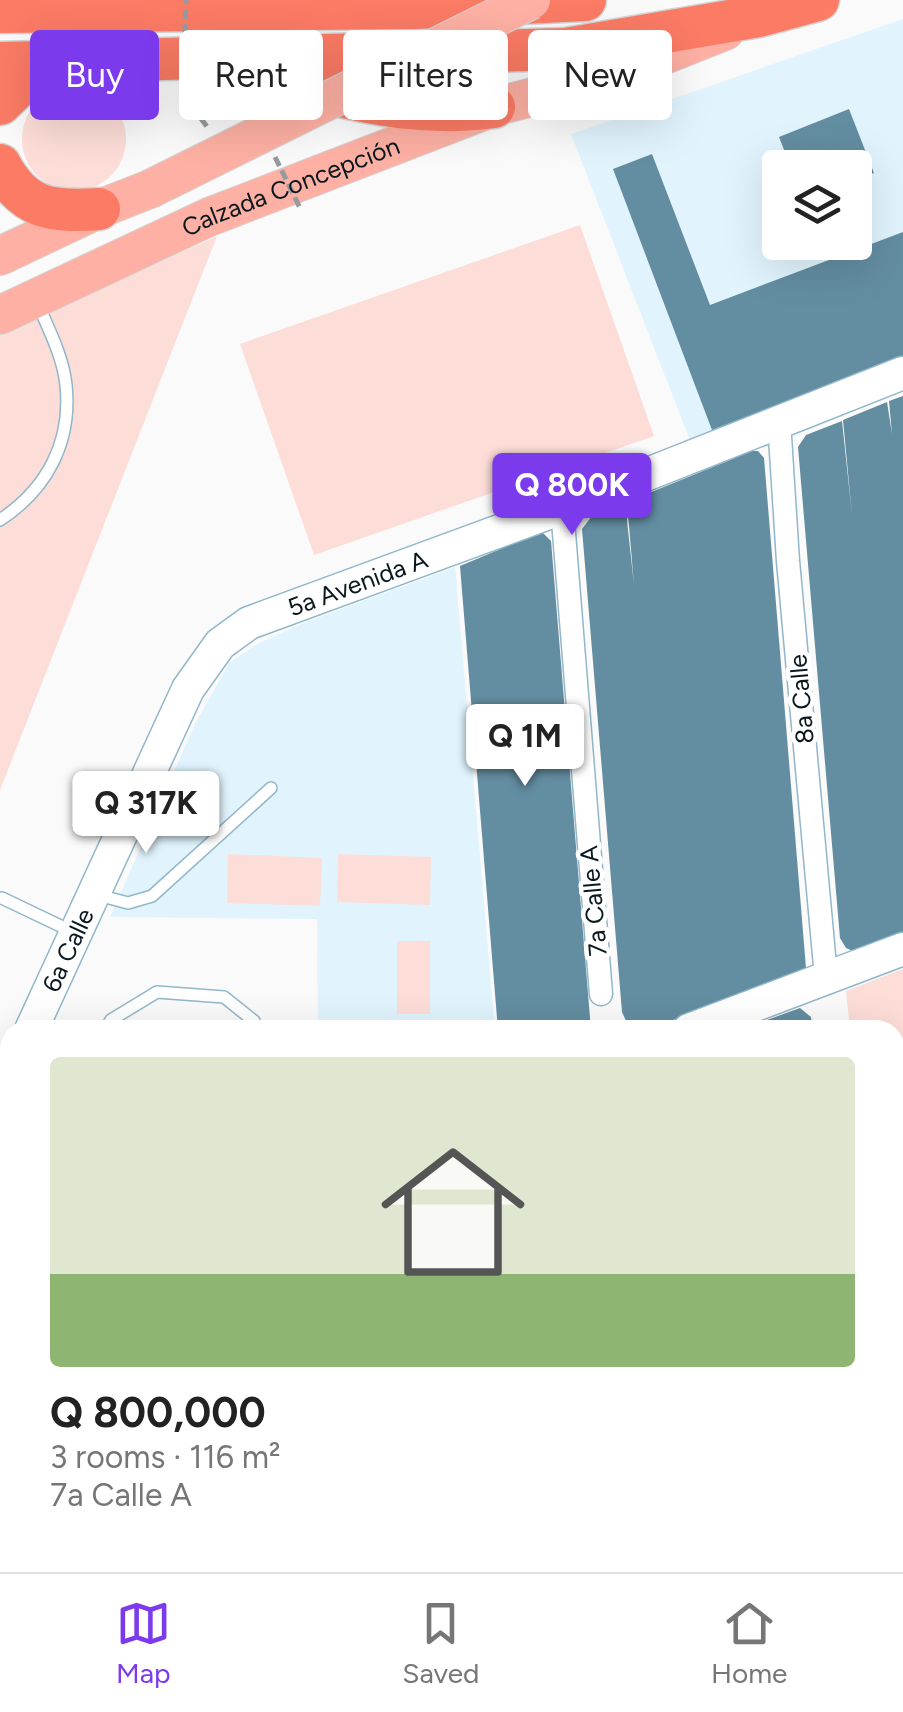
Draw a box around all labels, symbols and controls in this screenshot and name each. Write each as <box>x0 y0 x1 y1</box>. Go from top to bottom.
chip: Buy <box>30 30 159 120</box>
chip: Rent <box>179 30 323 120</box>
chip: Filters <box>343 30 508 120</box>
chip: New <box>528 30 672 120</box>
street label: Calzada Concepción <box>177 130 404 243</box>
map controls <box>762 150 872 260</box>
button: layers <box>762 150 872 260</box>
pin: Q 800K <box>491 453 653 538</box>
text: Q 800K <box>514 466 630 504</box>
street label: 5a Avenida A <box>283 544 432 623</box>
street label: 8a Calle <box>782 653 820 745</box>
pin: Q 1M <box>466 704 584 789</box>
text: Q 1M <box>488 717 562 755</box>
pin: Q 317K <box>65 771 227 856</box>
text: Q 317K <box>94 784 198 822</box>
street label: 7a Calle A <box>573 844 613 958</box>
street label: 6a Calle <box>36 904 100 997</box>
icon: home <box>363 1122 543 1302</box>
text: Q 800,000 <box>50 1387 266 1438</box>
text: 3 rooms · 116 m² <box>50 1438 281 1476</box>
text: 7a Calle A <box>50 1476 192 1514</box>
tab: Map <box>116 1596 171 1690</box>
tab: Saved <box>402 1596 479 1690</box>
tab: Home <box>711 1596 787 1690</box>

